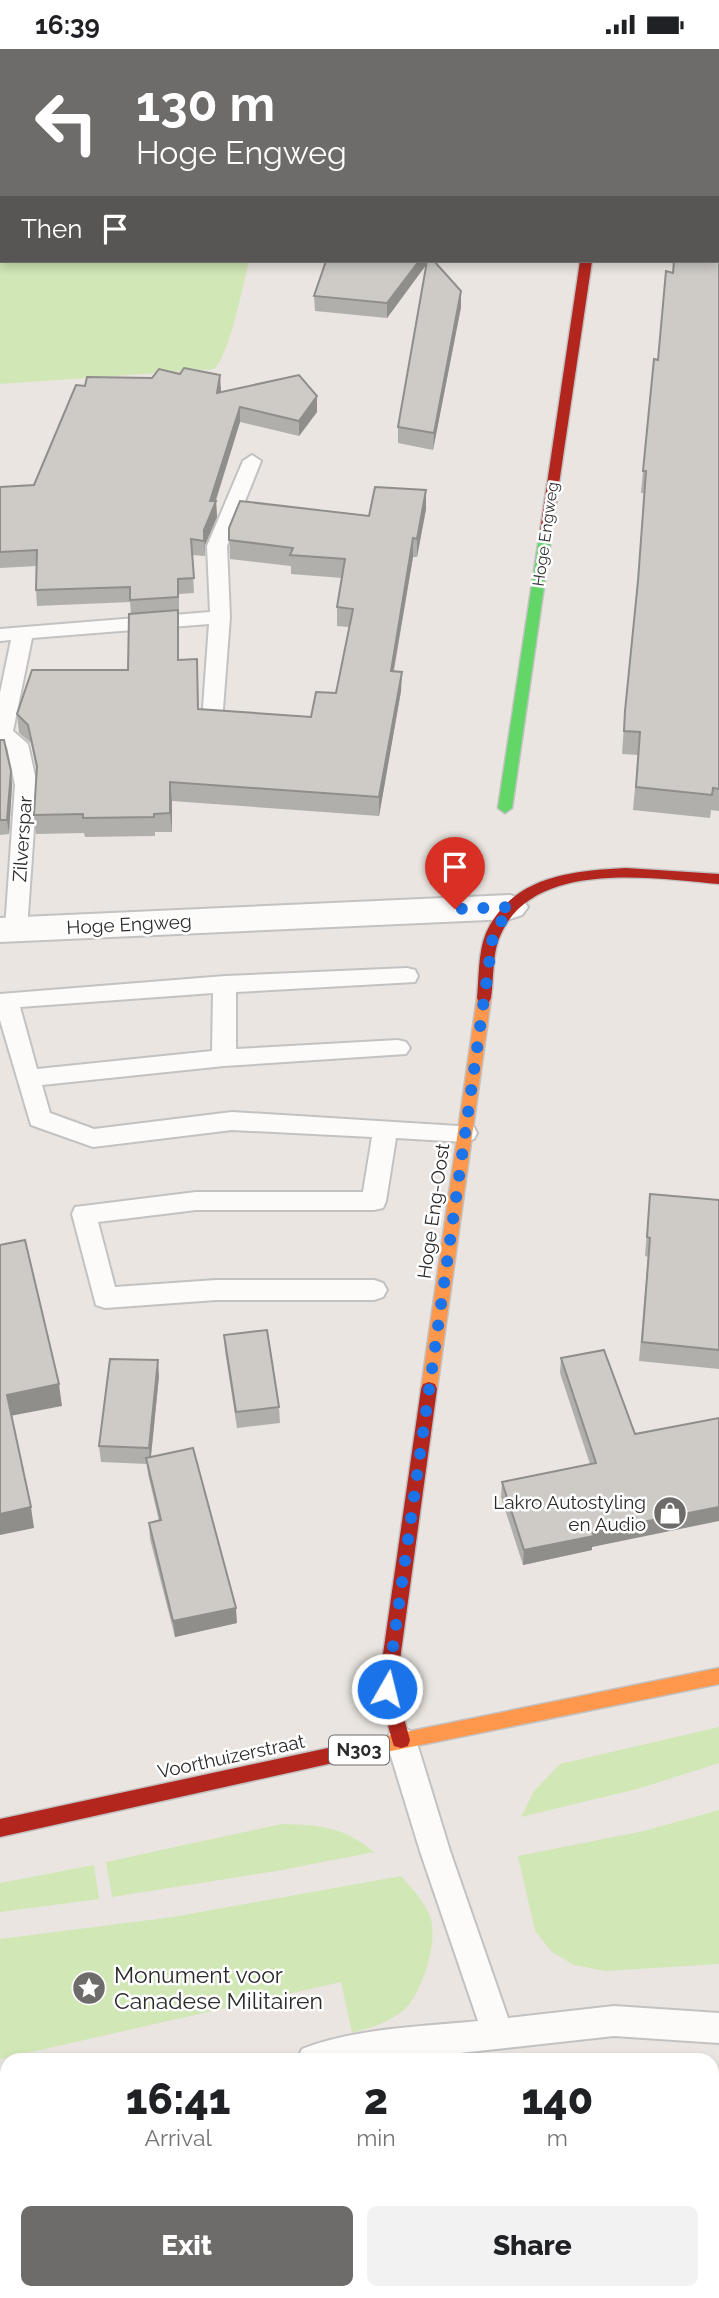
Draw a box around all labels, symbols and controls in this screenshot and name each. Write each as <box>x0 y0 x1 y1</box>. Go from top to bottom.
text: 16:39 <box>35 10 100 40</box>
text: 130 m <box>136 75 275 132</box>
icon: left <box>21 77 112 168</box>
text: Hoge Engweg <box>136 134 347 171</box>
icon: arrive <box>96 210 134 248</box>
text: Then <box>21 214 82 244</box>
street label: Hoge Engweg <box>529 481 562 588</box>
street label: Zilverspar <box>8 795 36 883</box>
pin <box>425 837 485 909</box>
icon: arrive <box>436 848 474 886</box>
street label: Hoge Engweg <box>66 910 192 938</box>
street label: Hoge Eng-Oost <box>413 1141 453 1280</box>
place label: Lakro Autostyling en Audio <box>493 1491 646 1535</box>
shop icon: Lakro Autostyling en Audio <box>651 1494 689 1532</box>
position arrow <box>350 1652 424 1726</box>
street label: Voorthuizerstraat <box>155 1730 307 1782</box>
road number: N303 <box>329 1735 389 1765</box>
place label: Monument voor Canadese Militairen <box>114 1961 323 2014</box>
place icon: Monument voor Canadese Militairen <box>70 1969 108 2007</box>
text: 16:41 <box>126 2075 231 2124</box>
text: 2 <box>364 2075 388 2124</box>
text: 140 <box>521 2075 593 2124</box>
text: Arrival <box>144 2124 212 2151</box>
text: min <box>356 2124 396 2151</box>
text: m <box>547 2124 568 2151</box>
button: Exit <box>21 2206 353 2286</box>
button: Share <box>367 2206 698 2286</box>

